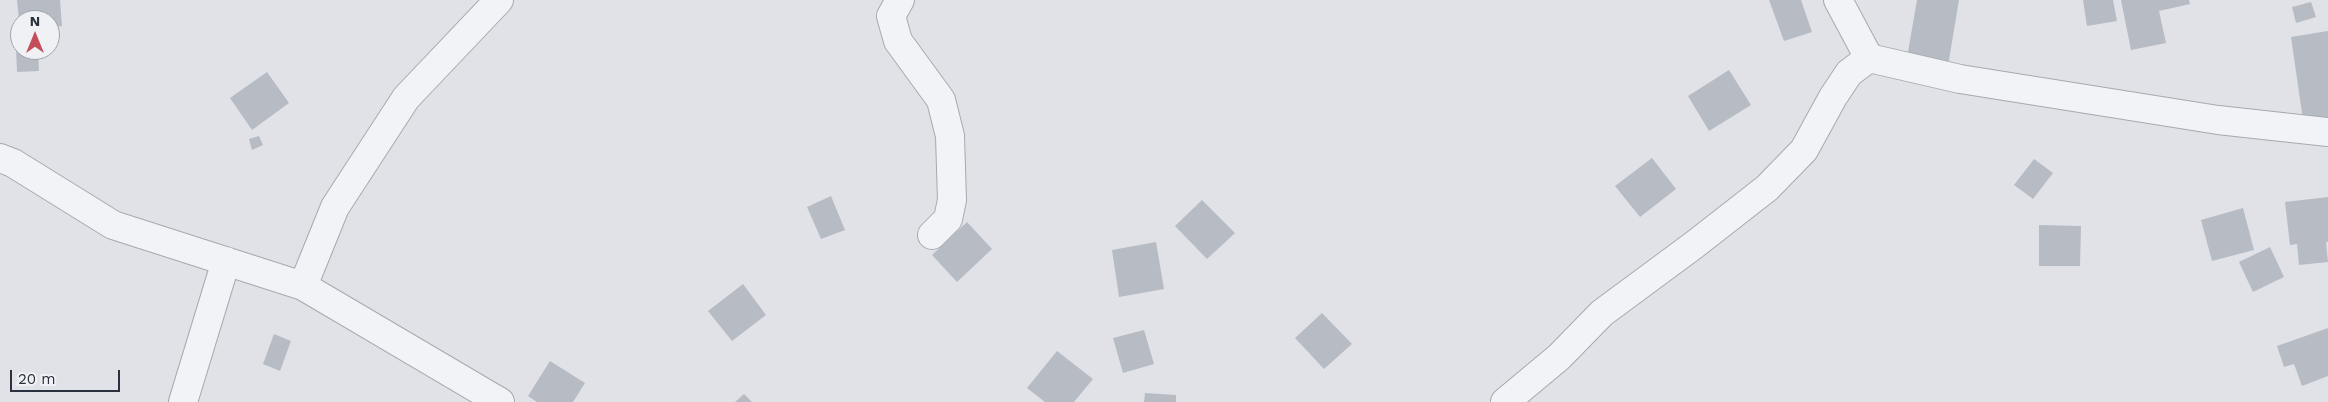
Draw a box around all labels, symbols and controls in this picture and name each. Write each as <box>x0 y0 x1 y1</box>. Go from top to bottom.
north arrow <box>10 10 60 60</box>
text: N <box>30 13 40 29</box>
scale bar <box>12 360 122 392</box>
text: 20 m <box>18 370 56 388</box>

